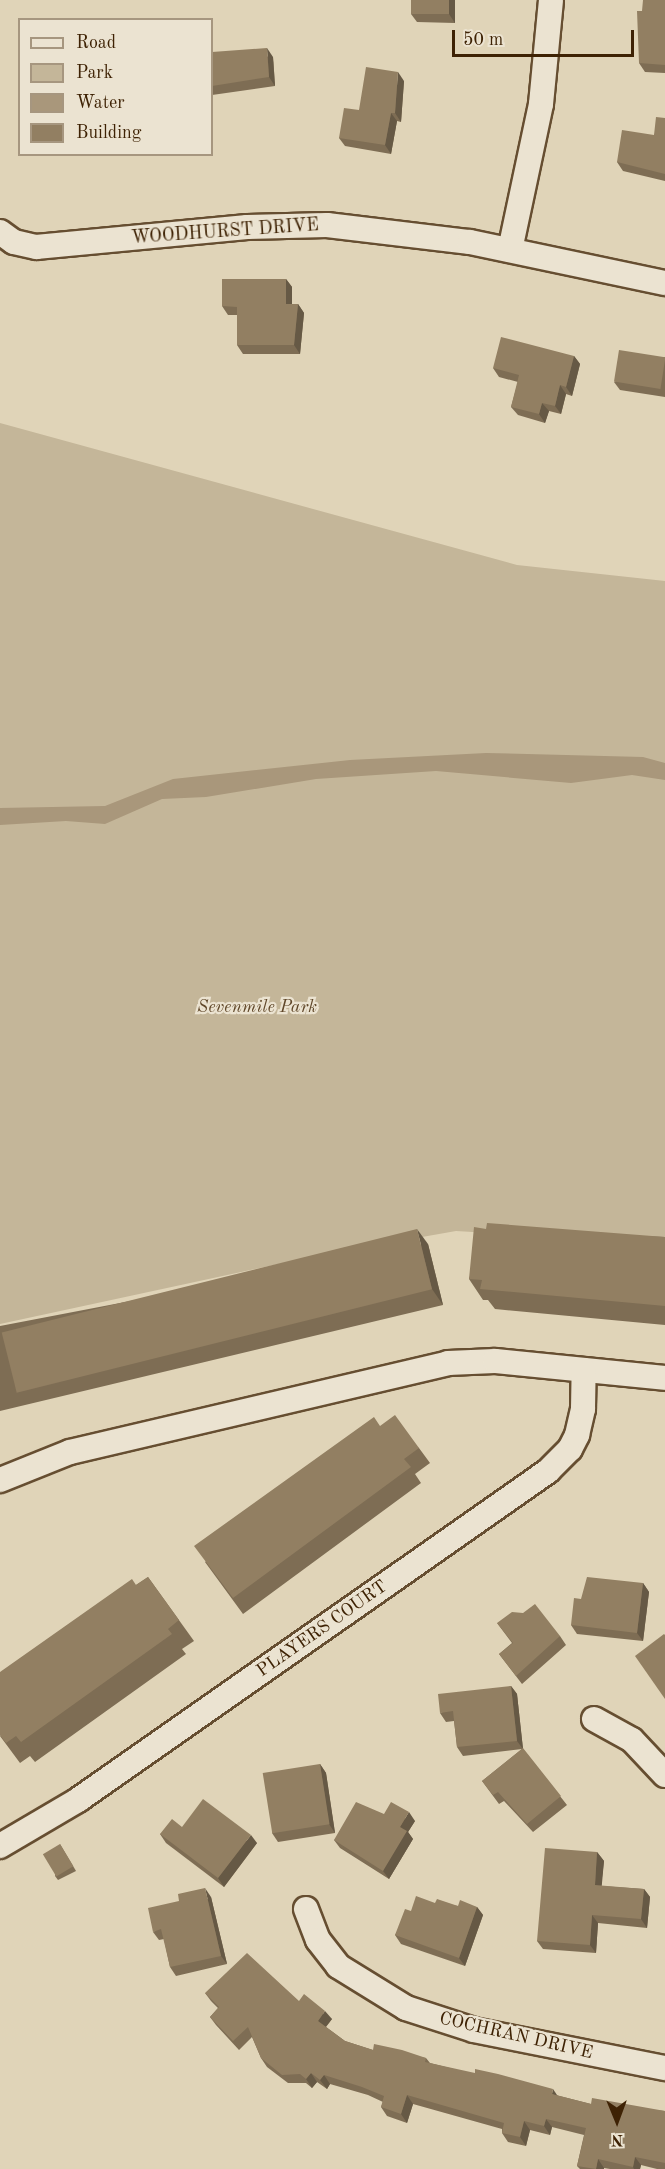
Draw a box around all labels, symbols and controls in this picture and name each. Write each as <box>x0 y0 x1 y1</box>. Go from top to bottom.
legend <box>18 18 213 156</box>
scale bar <box>455 18 636 56</box>
text: 50 m <box>463 31 503 49</box>
text: Road <box>76 34 116 52</box>
text: Park <box>76 64 113 82</box>
text: Water <box>76 94 125 112</box>
text: Building <box>76 124 141 142</box>
street label: WOODHURST DRIVE <box>131 215 319 249</box>
park label: Sevenmile Park <box>197 996 317 1018</box>
street label: PLAYERS COURT <box>253 1576 391 1682</box>
street label: COCHRAN DRIVE <box>437 2008 595 2064</box>
north arrow <box>587 2091 647 2151</box>
text: N <box>611 2131 624 2147</box>

